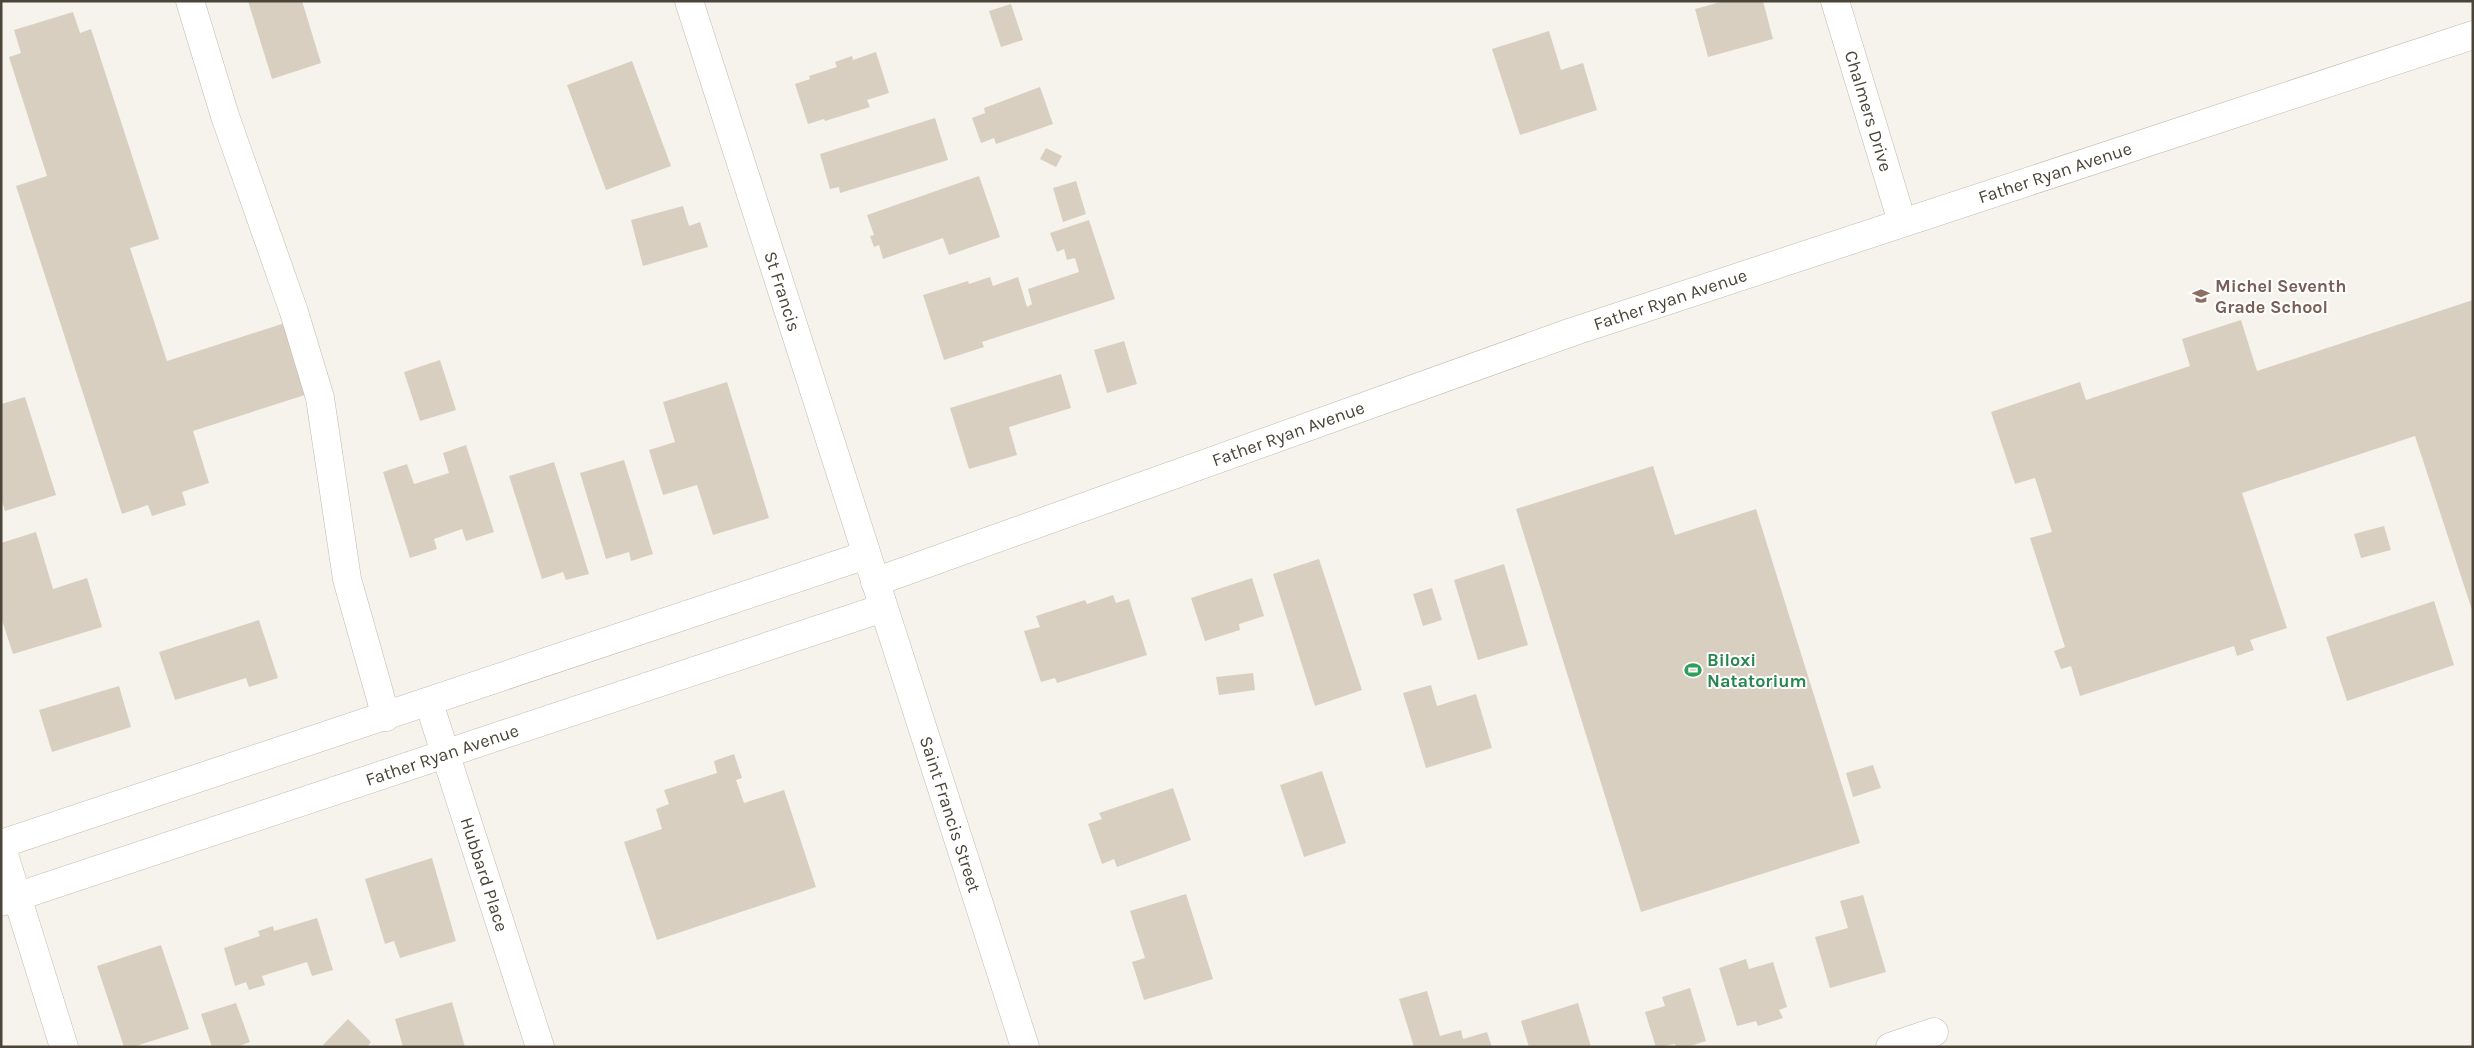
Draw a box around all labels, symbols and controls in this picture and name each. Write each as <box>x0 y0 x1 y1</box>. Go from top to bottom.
street label: Chalmers Drive <box>1840 48 1897 174</box>
street label: Father Ryan Avenue <box>1975 137 2135 208</box>
street label: St Francis <box>759 249 805 334</box>
street label: Father Ryan Avenue <box>1591 264 1750 335</box>
place label: Michel Seventh Grade School <box>2215 275 2346 318</box>
school or university icon: Michel Seventh Grade School <box>2191 286 2211 306</box>
street label: Father Ryan Avenue <box>1209 396 1367 471</box>
place label: Biloxi Natatorium <box>1707 649 1807 692</box>
sports icon: Biloxi Natatorium <box>1683 660 1703 680</box>
street label: Father Ryan Avenue <box>363 719 522 791</box>
street label: Saint Francis Street <box>915 733 986 895</box>
street label: Hubbard Place <box>456 814 513 934</box>

